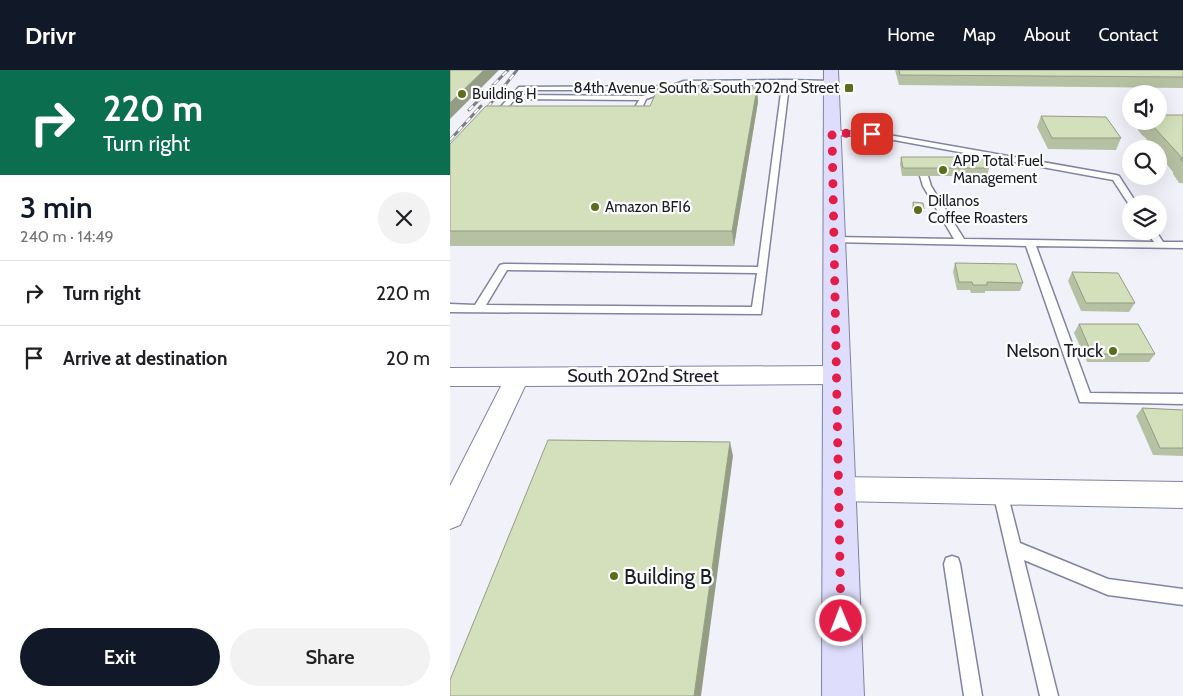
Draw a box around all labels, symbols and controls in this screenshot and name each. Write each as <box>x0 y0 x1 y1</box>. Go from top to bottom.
text: Drivr <box>25 21 76 50</box>
text: Home <box>887 24 935 46</box>
text: Map <box>963 24 996 46</box>
text: About <box>1024 24 1070 46</box>
text: Contact <box>1098 24 1158 46</box>
place label: 84th Avenue South & South 202nd Street <box>574 79 839 97</box>
marker: 84th Avenue South & South 202nd Street <box>843 82 855 94</box>
place label: Building H <box>472 85 537 103</box>
map controls <box>1122 85 1167 240</box>
button: sound <box>1122 85 1167 130</box>
text: 220 m <box>103 87 203 130</box>
marker: Building H <box>456 88 468 100</box>
icon: right <box>20 90 85 155</box>
pin <box>851 113 893 155</box>
icon: arrive <box>858 120 886 148</box>
text: Turn right <box>103 130 190 157</box>
button: search <box>1122 140 1167 185</box>
place label: APP Total Fuel Management <box>953 152 1044 187</box>
marker: APP Total Fuel Management <box>937 164 949 176</box>
text: 3 min <box>20 189 93 226</box>
button: close <box>378 192 430 244</box>
place label: Dillanos Coffee Roasters <box>928 192 1028 227</box>
button: layers <box>1122 195 1167 240</box>
place label: Amazon BFI6 <box>605 198 691 216</box>
marker: Amazon BFI6 <box>589 201 601 213</box>
marker: Dillanos Coffee Roasters <box>912 204 924 216</box>
text: 240 m · 14:49 <box>20 227 114 246</box>
icon: right <box>20 279 48 307</box>
text: Turn right <box>63 282 141 305</box>
text: 220 m <box>376 282 430 305</box>
place label: Nelson Truck <box>1006 340 1104 362</box>
icon: arrive <box>20 344 48 372</box>
marker: Nelson Truck <box>1107 345 1119 357</box>
text: Arrive at destination <box>63 347 227 370</box>
text: 20 m <box>386 347 430 370</box>
street label: South 202nd Street <box>567 365 719 387</box>
place label: Building B <box>624 564 712 589</box>
marker: Building B <box>608 570 620 582</box>
position arrow <box>814 594 866 646</box>
button: Exit <box>20 628 220 686</box>
button: Share <box>230 628 430 686</box>

